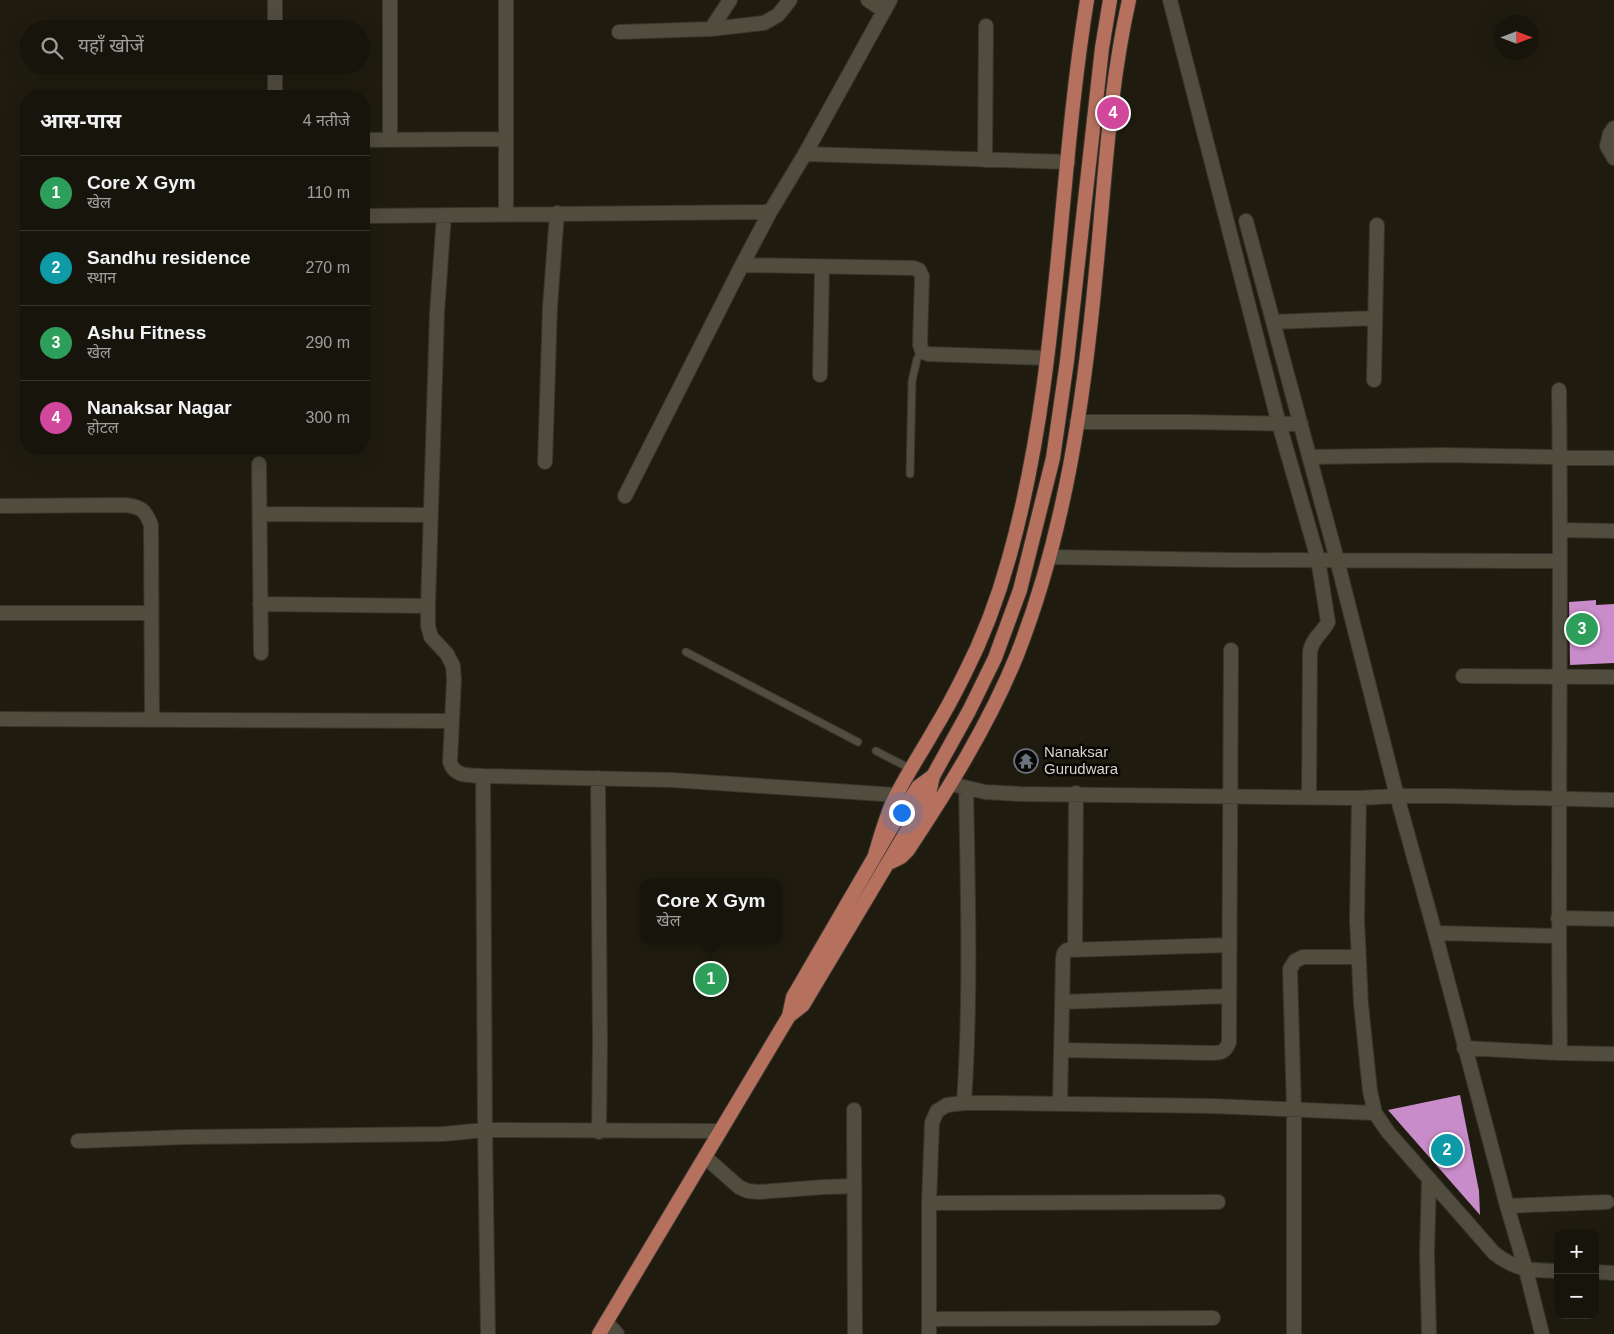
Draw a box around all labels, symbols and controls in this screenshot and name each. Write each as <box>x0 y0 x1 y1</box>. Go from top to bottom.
north arrow <box>1494 15 1539 60</box>
search box <box>20 20 370 75</box>
icon: search <box>38 34 66 62</box>
text: यहाँ खोजें <box>78 35 144 56</box>
pin: 4 <box>1097 94 1129 132</box>
text: आस-पास <box>40 109 121 132</box>
text: 4 नतीजे <box>303 112 350 129</box>
text: Core X Gym <box>87 172 196 193</box>
text: 1 <box>52 184 60 201</box>
text: 110 m <box>307 184 350 201</box>
text: खेल <box>87 194 111 211</box>
text: Sandhu residence <box>87 247 251 268</box>
text: 2 <box>52 259 60 276</box>
text: 270 m <box>306 259 350 276</box>
text: स्थान <box>87 269 116 286</box>
text: Ashu Fitness <box>87 322 206 343</box>
text: 3 <box>52 334 60 351</box>
text: 290 m <box>306 334 350 351</box>
text: खेल <box>87 344 111 361</box>
text: Nanaksar Nagar <box>87 397 232 418</box>
text: 4 <box>52 409 60 426</box>
text: 300 m <box>306 409 350 426</box>
text: होटल <box>87 419 119 436</box>
pin: 3 <box>1566 610 1598 648</box>
place label: Nanaksar Gurudwara <box>1044 743 1119 777</box>
temple icon: Nanaksar Gurudwara <box>1013 748 1039 774</box>
your location <box>889 800 915 826</box>
popup <box>640 879 782 944</box>
text: Core X Gym <box>657 890 765 911</box>
text: खेल <box>657 912 681 929</box>
pin: 1 <box>695 960 727 998</box>
pin: 2 <box>1431 1131 1463 1169</box>
map controls <box>1554 1229 1599 1319</box>
button: + <box>1554 1229 1599 1274</box>
button: − <box>1554 1274 1599 1319</box>

